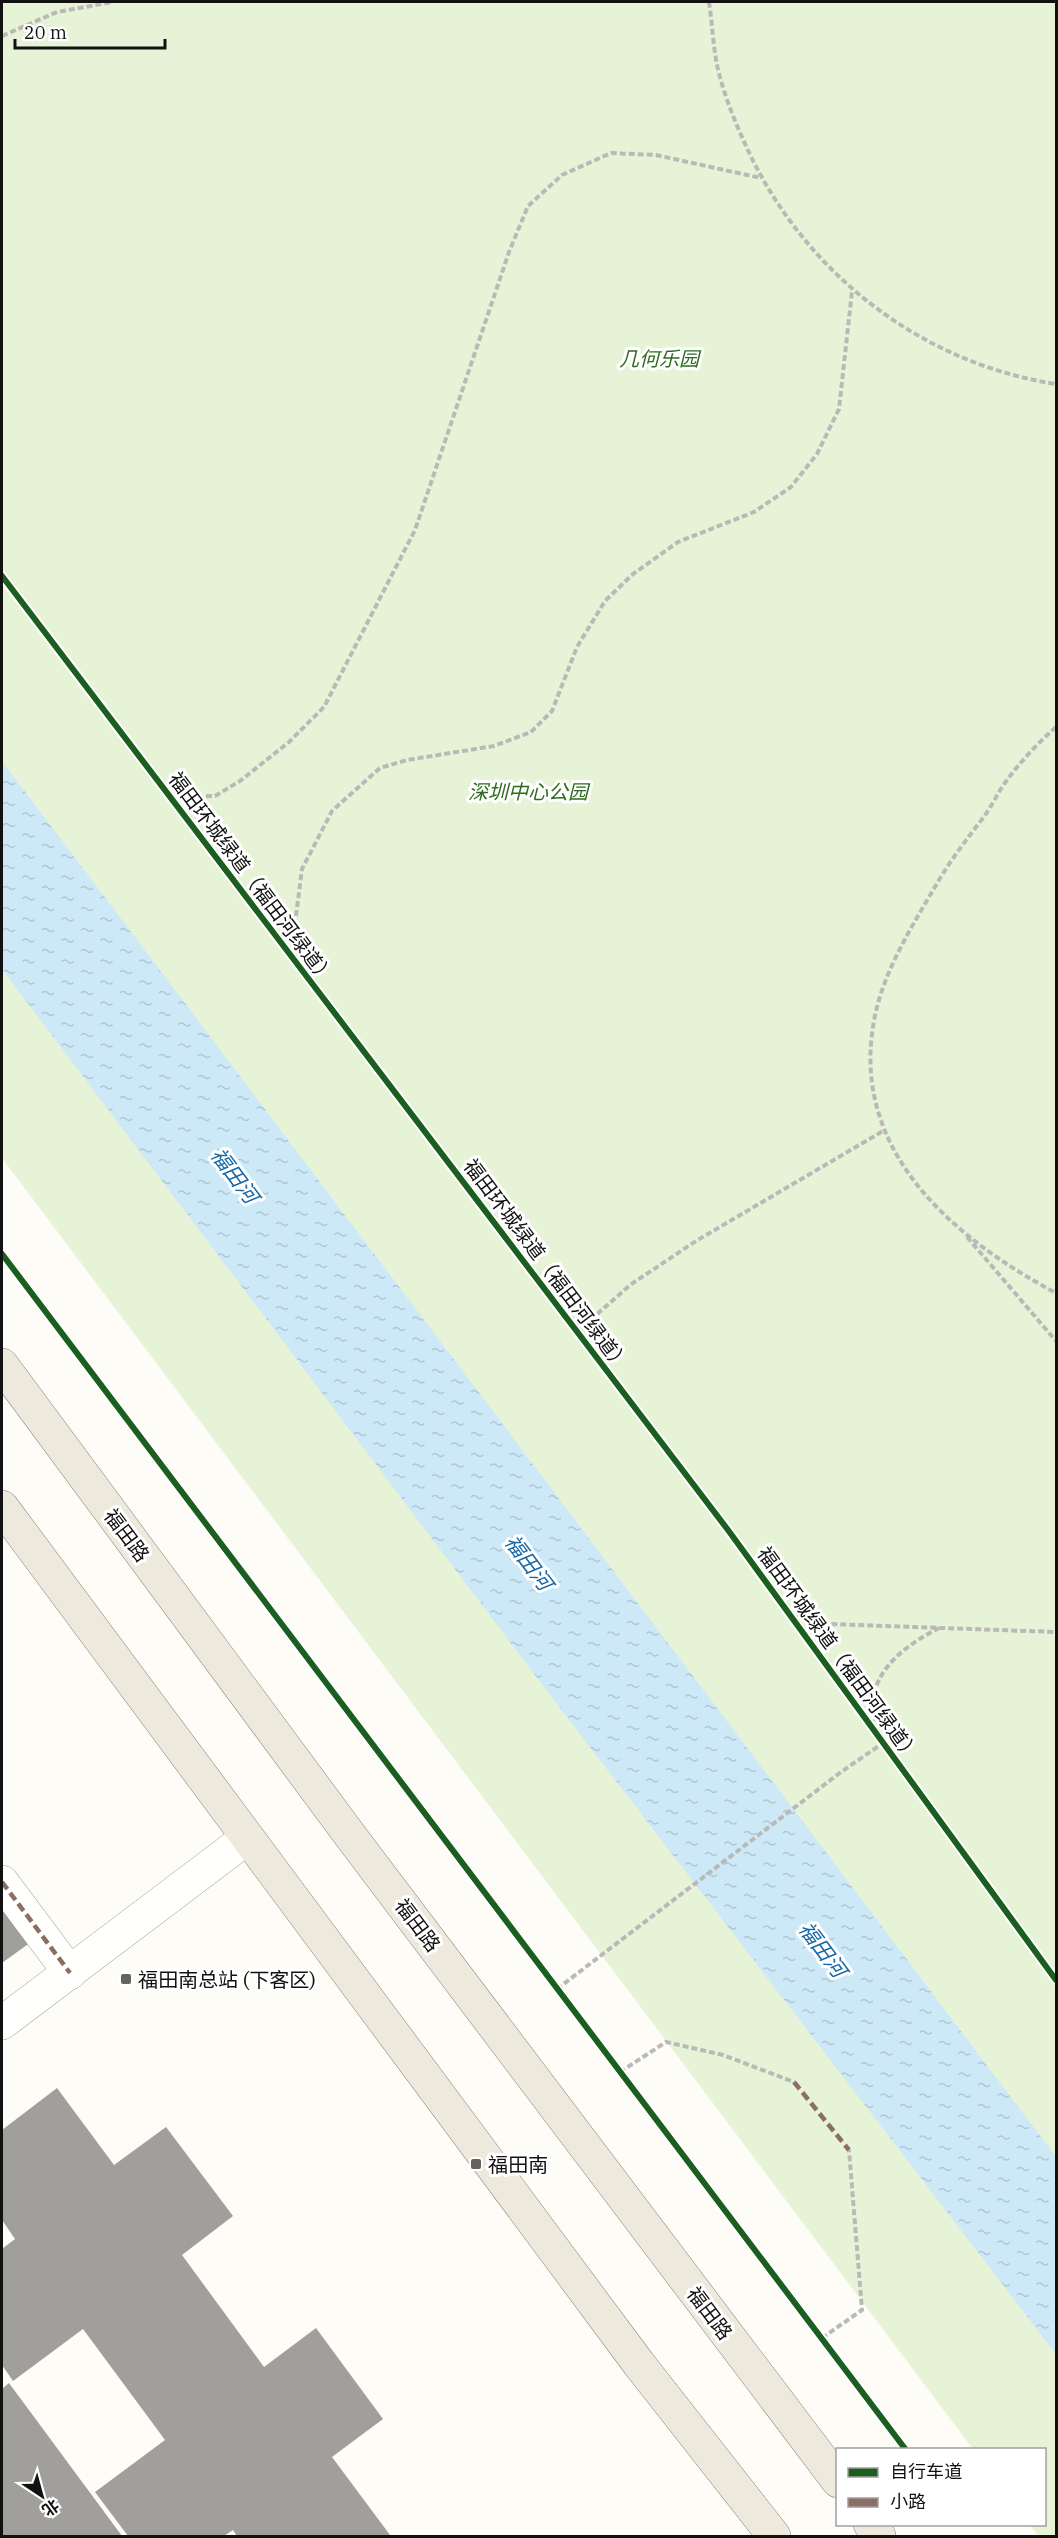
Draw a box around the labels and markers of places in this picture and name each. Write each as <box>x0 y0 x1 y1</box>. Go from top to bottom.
place label: 福田南总站 (下客区) <box>138 1966 316 1993</box>
marker: 福田南总站 (下客区) <box>119 1972 133 1986</box>
place label: 福田南 <box>488 2151 548 2178</box>
marker: 福田南 <box>469 2157 483 2171</box>

